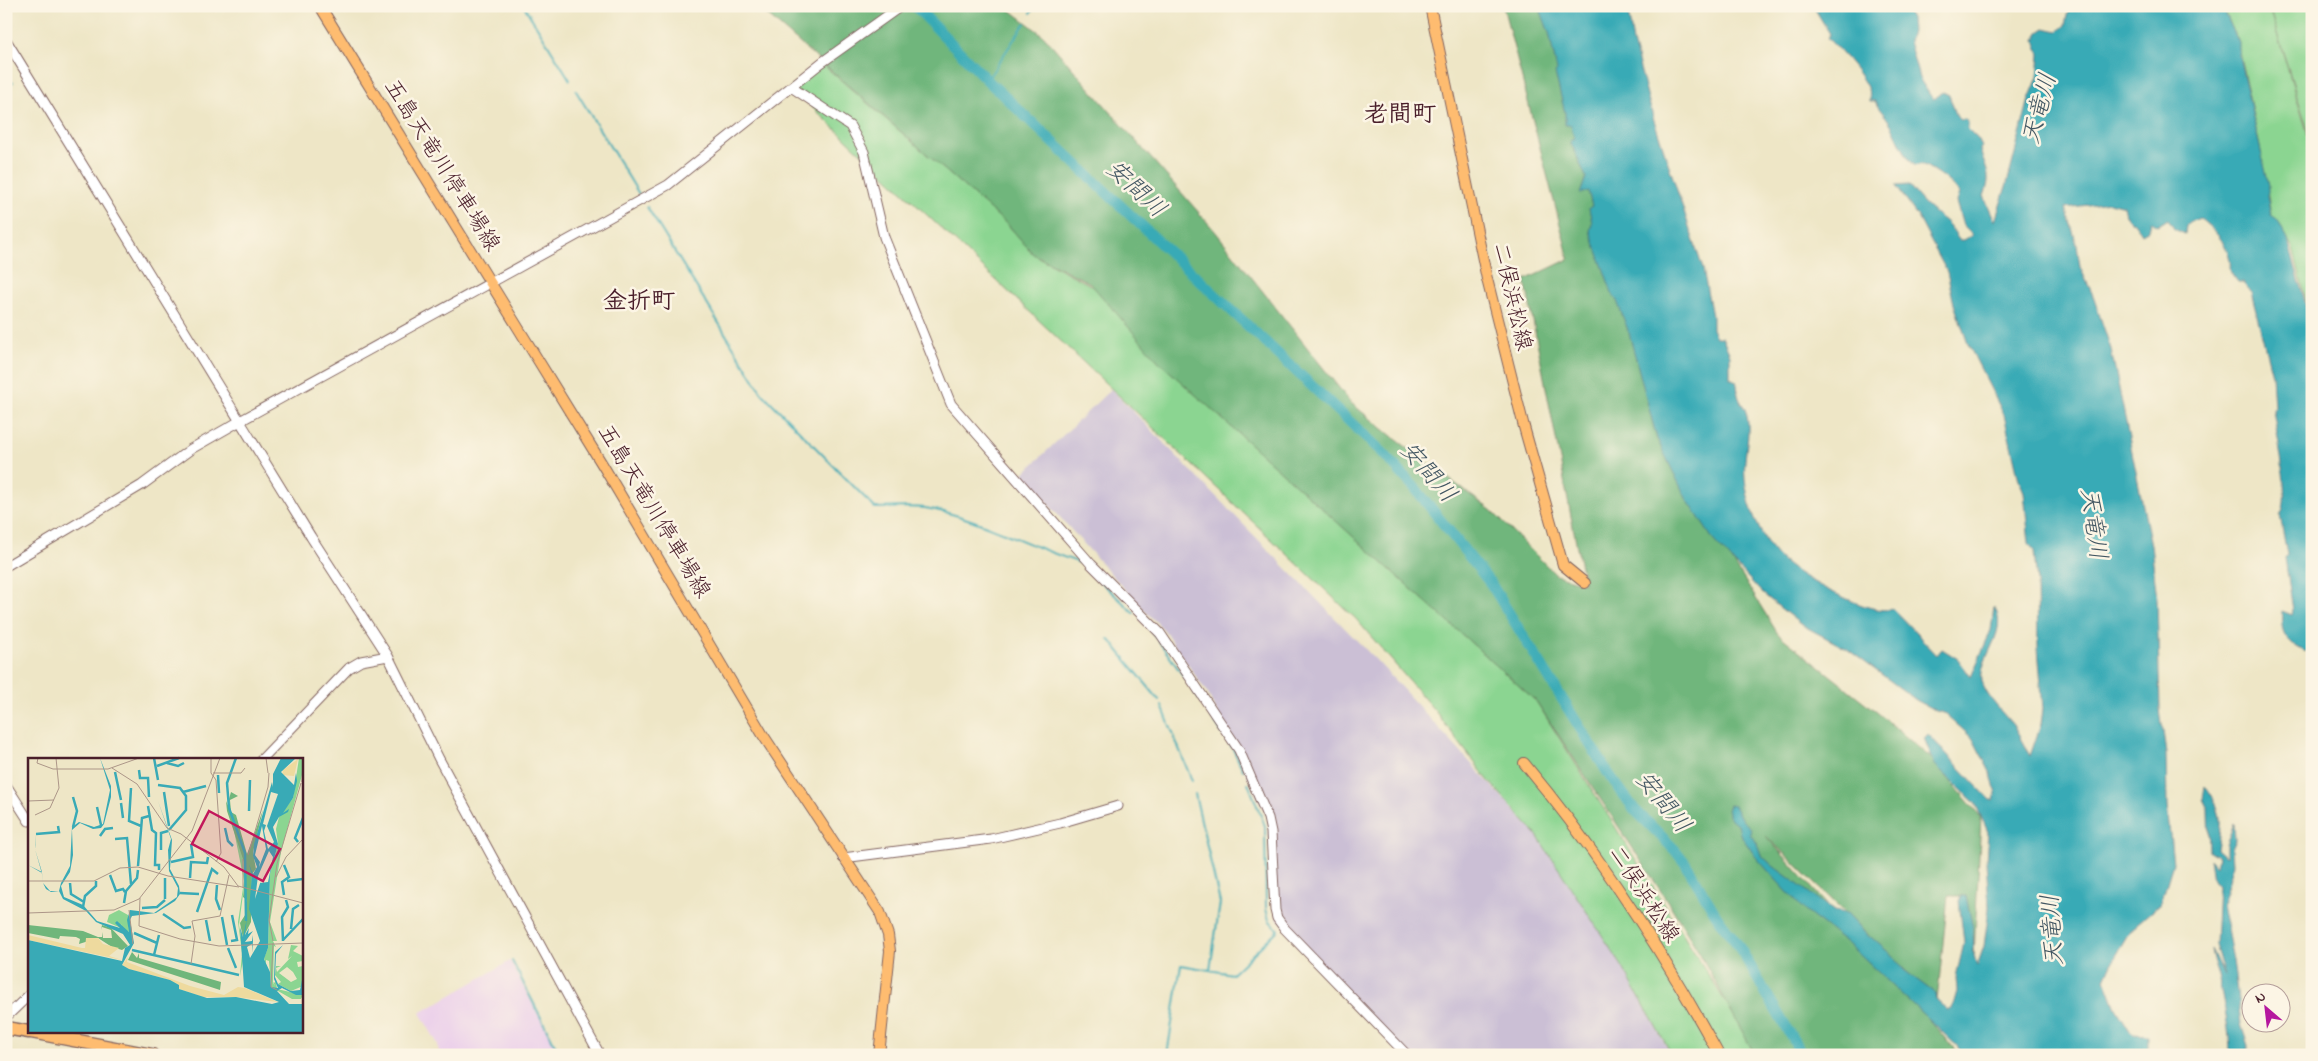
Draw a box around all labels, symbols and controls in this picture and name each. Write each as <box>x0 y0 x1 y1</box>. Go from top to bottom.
water label: 天竜川 <box>2015 70 2067 148</box>
street label: 五島天竜川停車場線 <box>375 74 507 258</box>
district label: 老間町 <box>1364 98 1436 133</box>
water label: 安間川 <box>1097 153 1173 227</box>
street label: 二俣浜松線 <box>1483 240 1539 354</box>
district label: 金折町 <box>603 285 675 320</box>
street label: 五島天竜川停車場線 <box>588 419 718 605</box>
water label: 安間川 <box>1390 434 1464 512</box>
water label: 天竜川 <box>2070 486 2114 562</box>
inset map <box>28 758 302 1034</box>
water label: 安間川 <box>1626 764 1698 842</box>
street label: 二俣浜松線 <box>1600 840 1686 950</box>
water label: 天竜川 <box>2034 893 2074 967</box>
north arrow <box>2240 984 2290 1034</box>
text: N <box>2251 986 2270 1009</box>

